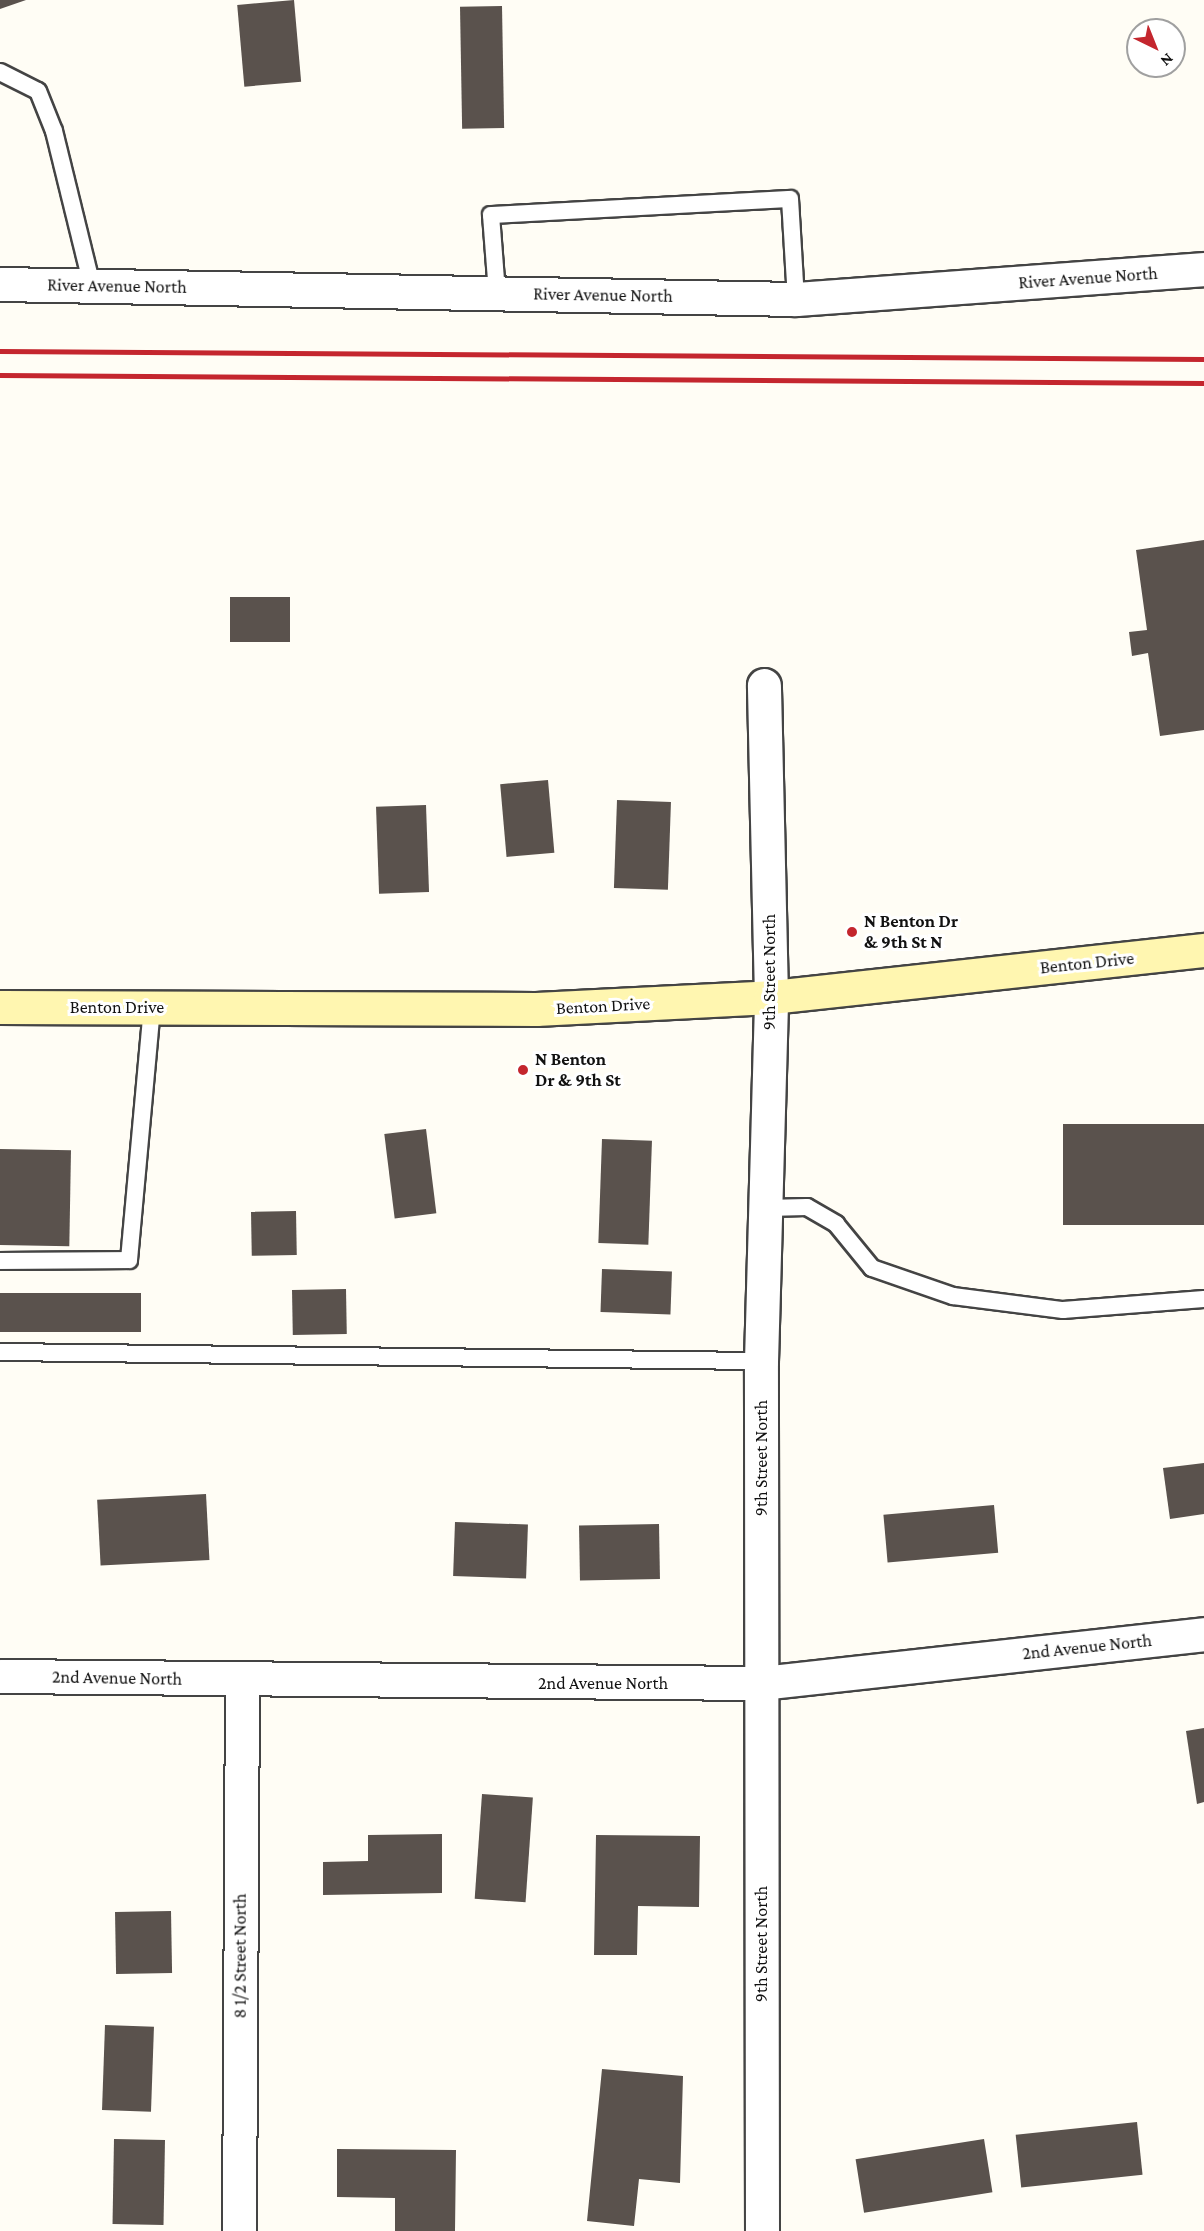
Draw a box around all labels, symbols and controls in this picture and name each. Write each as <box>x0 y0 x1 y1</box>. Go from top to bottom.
north arrow <box>1126 18 1186 78</box>
text: N <box>1157 50 1177 70</box>
street label: River Avenue North <box>1018 262 1158 294</box>
street label: River Avenue North <box>47 274 187 298</box>
street label: River Avenue North <box>533 283 673 307</box>
place label: N Benton Dr & 9th St N <box>864 911 958 954</box>
street label: 9th Street North <box>758 914 780 1030</box>
marker: N Benton Dr & 9th St N <box>845 925 859 939</box>
street label: Benton Drive <box>1039 947 1135 979</box>
street label: Benton Drive <box>555 993 651 1019</box>
street label: Benton Drive <box>70 996 164 1018</box>
place label: N Benton Dr & 9th St <box>535 1049 621 1092</box>
marker: N Benton Dr & 9th St <box>516 1063 530 1077</box>
street label: 9th Street North <box>750 1400 772 1516</box>
street label: 2nd Avenue North <box>1021 1629 1153 1665</box>
street label: 2nd Avenue North <box>52 1666 182 1690</box>
street label: 2nd Avenue North <box>538 1672 668 1694</box>
street label: 9th Street North <box>750 1886 772 2002</box>
street label: 8 1/2 Street North <box>229 1894 251 2018</box>

